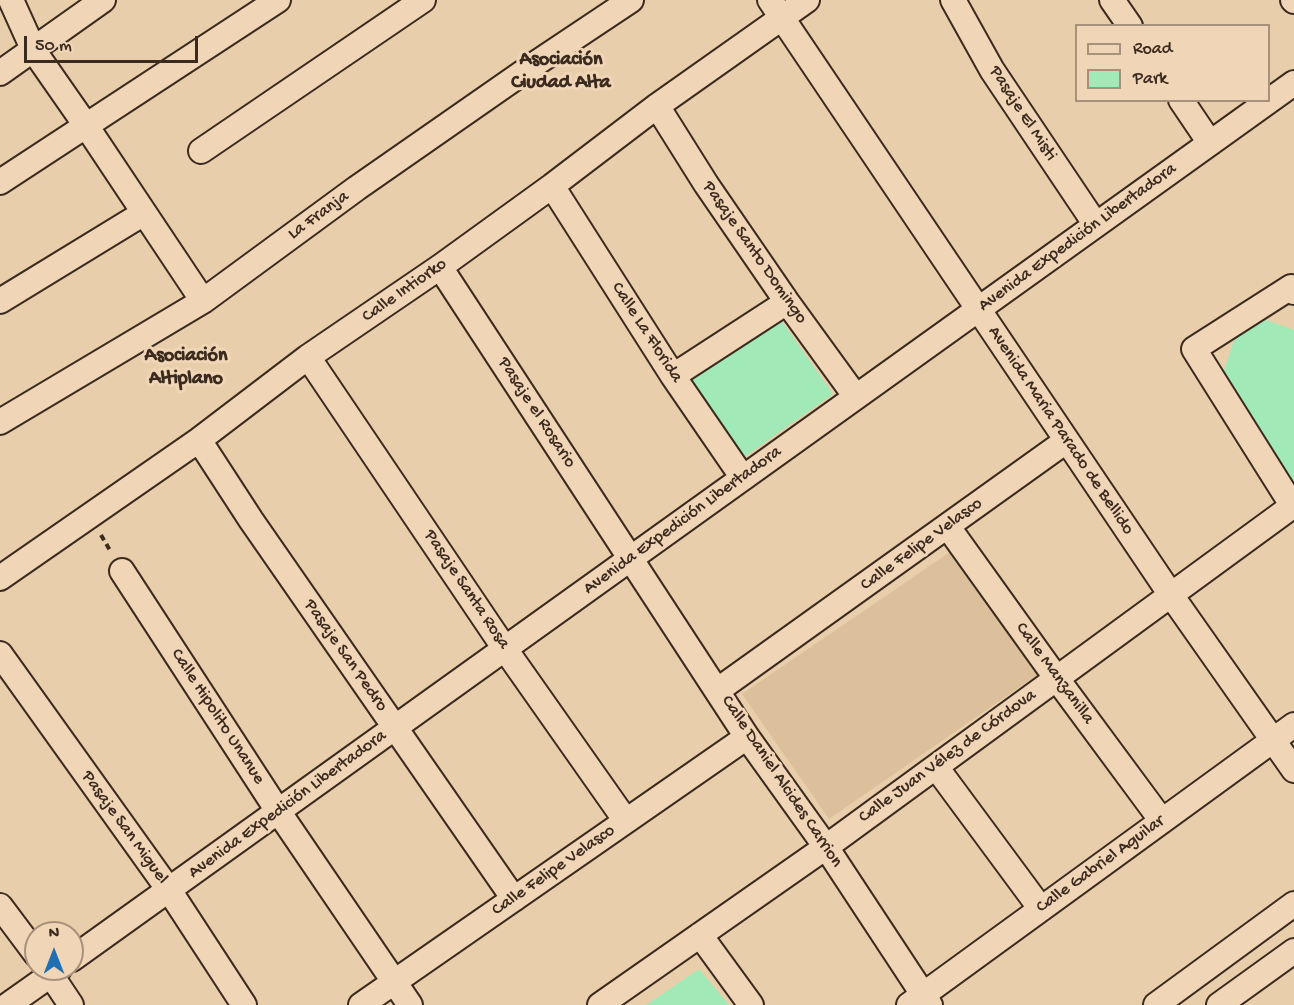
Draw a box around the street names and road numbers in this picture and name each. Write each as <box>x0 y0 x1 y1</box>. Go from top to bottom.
street label: Pasaje El Misti <box>983 62 1061 166</box>
street label: Avenida Expedición Libertadora <box>975 159 1181 317</box>
street label: Pasaje Santo Domingo <box>697 178 811 328</box>
street label: La Franja <box>284 187 354 245</box>
street label: Calle Intiorko <box>358 254 452 328</box>
street label: Calle La Florida <box>606 279 686 387</box>
street label: Avenida Maria Parado de Bellido <box>982 323 1138 539</box>
street label: Pasaje el Rosario <box>492 354 580 472</box>
street label: Avenida Expedición Libertadora <box>580 442 786 600</box>
street label: Calle Felipe Velasco <box>857 494 987 596</box>
street label: Pasaje Santa Rosa <box>418 526 514 654</box>
street label: Pasaje San Pedro <box>298 596 392 716</box>
street label: Calle Manzanilla <box>1010 619 1098 729</box>
street label: Calle Hipolito Unanue <box>165 645 269 789</box>
street label: Calle Juan Vélez de Córdova <box>855 685 1041 829</box>
street label: Calle Daniel Alcides Carrion <box>715 692 847 872</box>
street label: Avenida Expedición Libertadora <box>185 726 391 884</box>
street label: Pasaje San Miguel <box>76 767 172 889</box>
street label: Calle Gabriel Aguilar <box>1033 811 1169 919</box>
street label: Calle Felipe Velasco <box>488 820 620 922</box>

